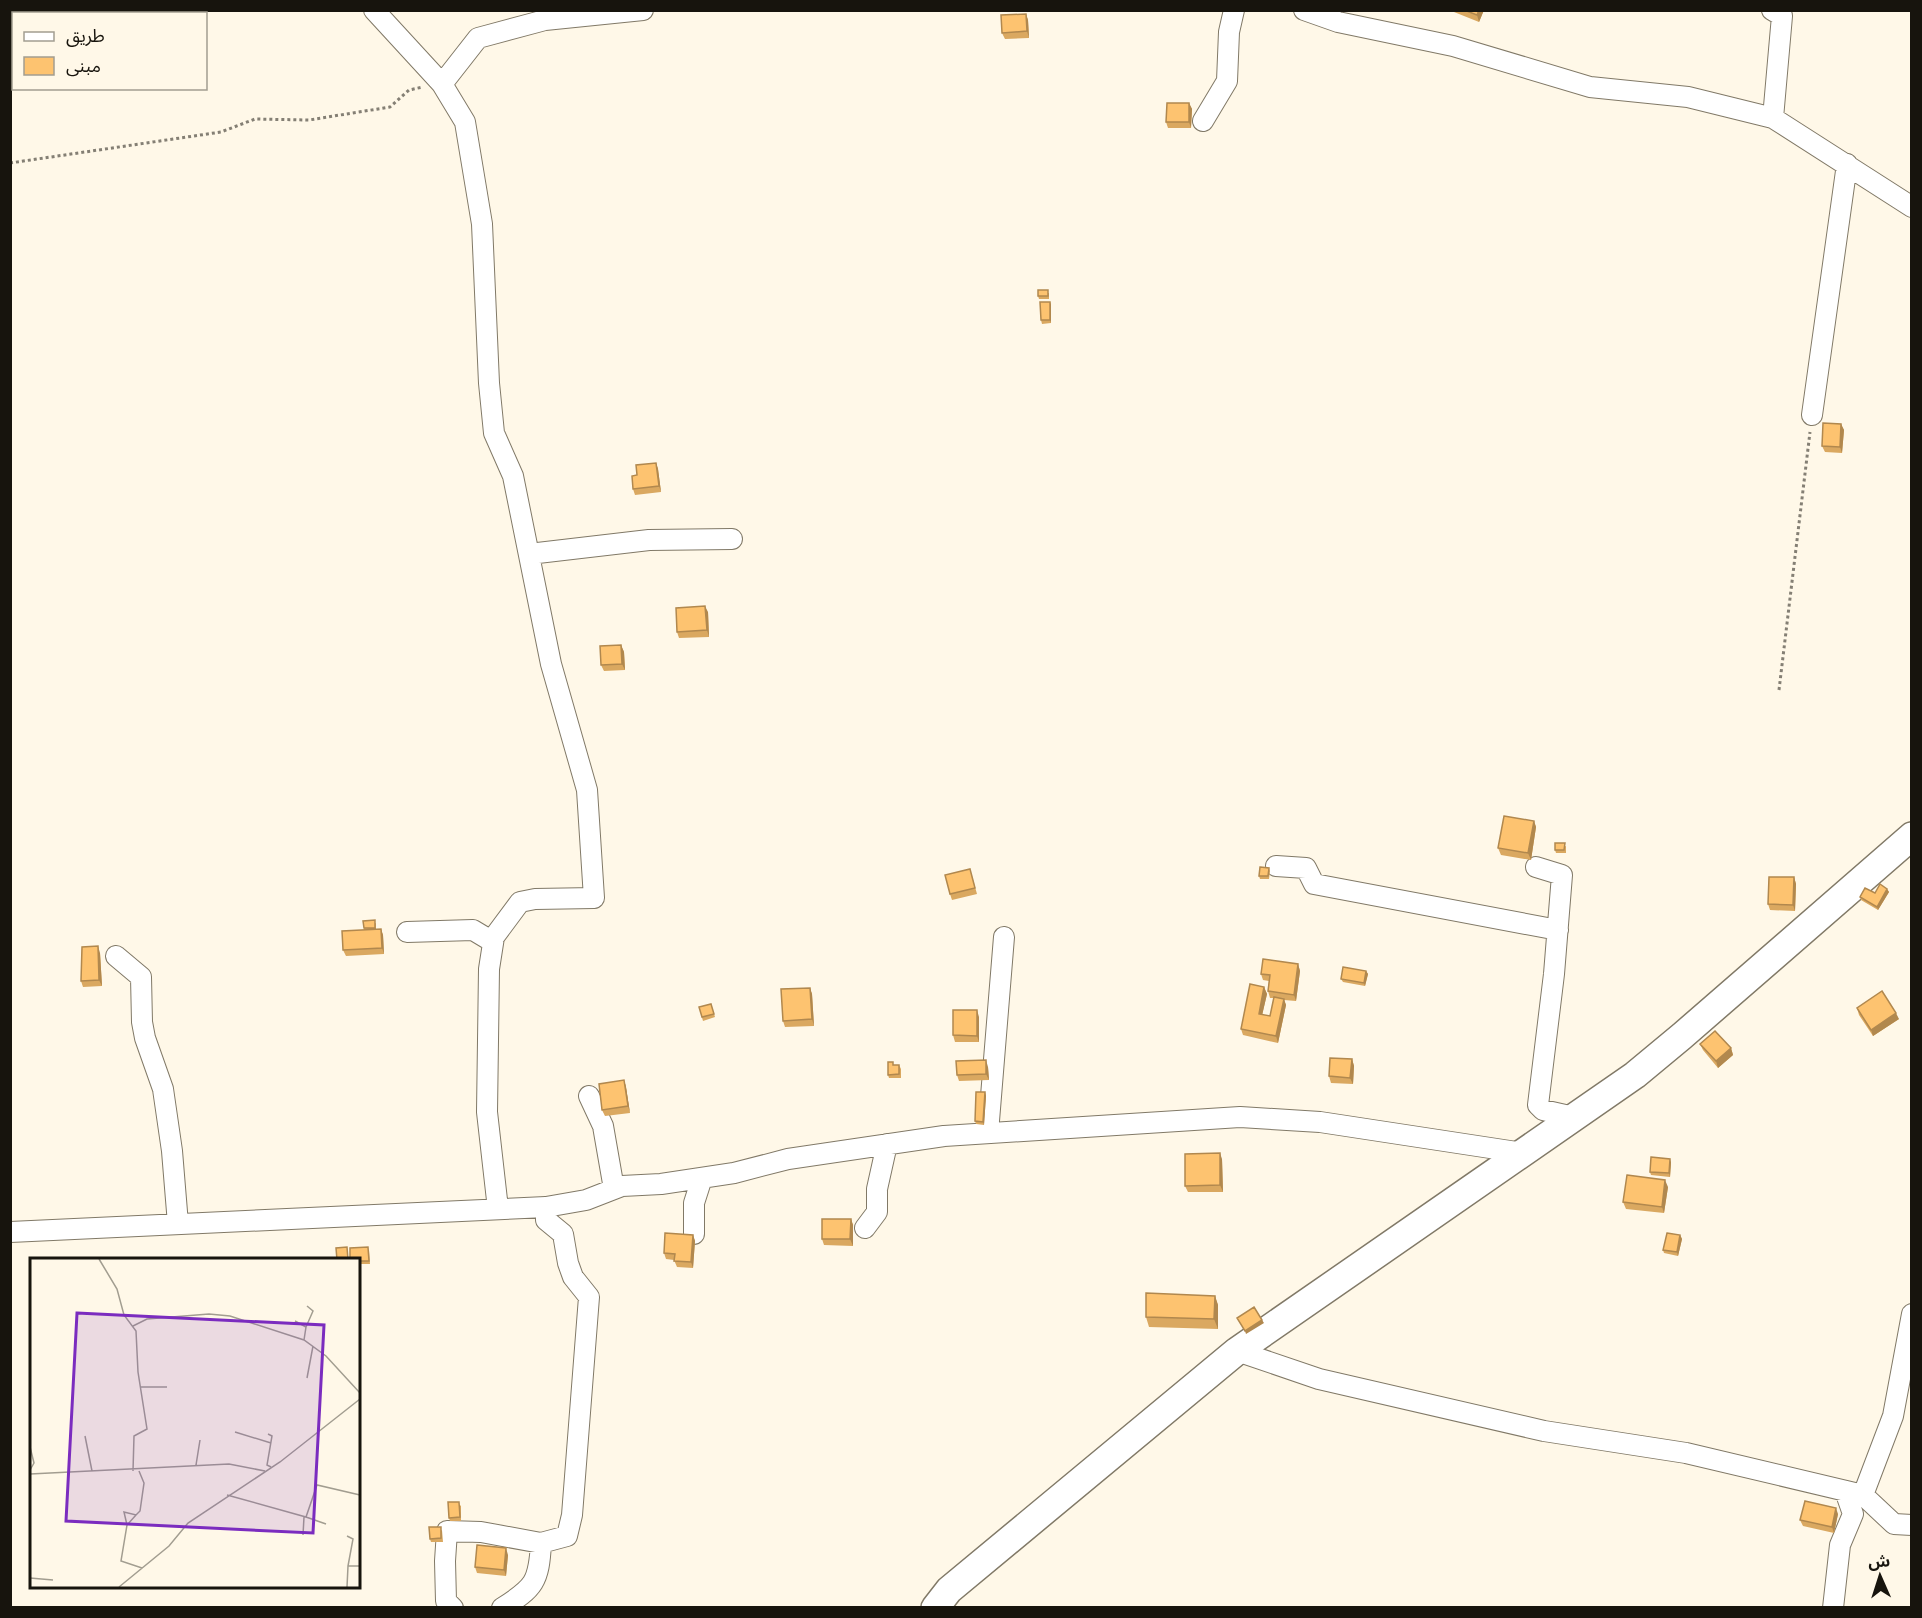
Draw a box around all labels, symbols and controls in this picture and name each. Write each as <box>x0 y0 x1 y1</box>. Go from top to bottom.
legend <box>12 12 207 90</box>
text: طريق <box>66 25 105 47</box>
text: مبنى <box>66 55 101 77</box>
inset map <box>30 1258 360 1588</box>
north arrow <box>1850 1546 1910 1606</box>
text: ش <box>1868 1551 1891 1572</box>

